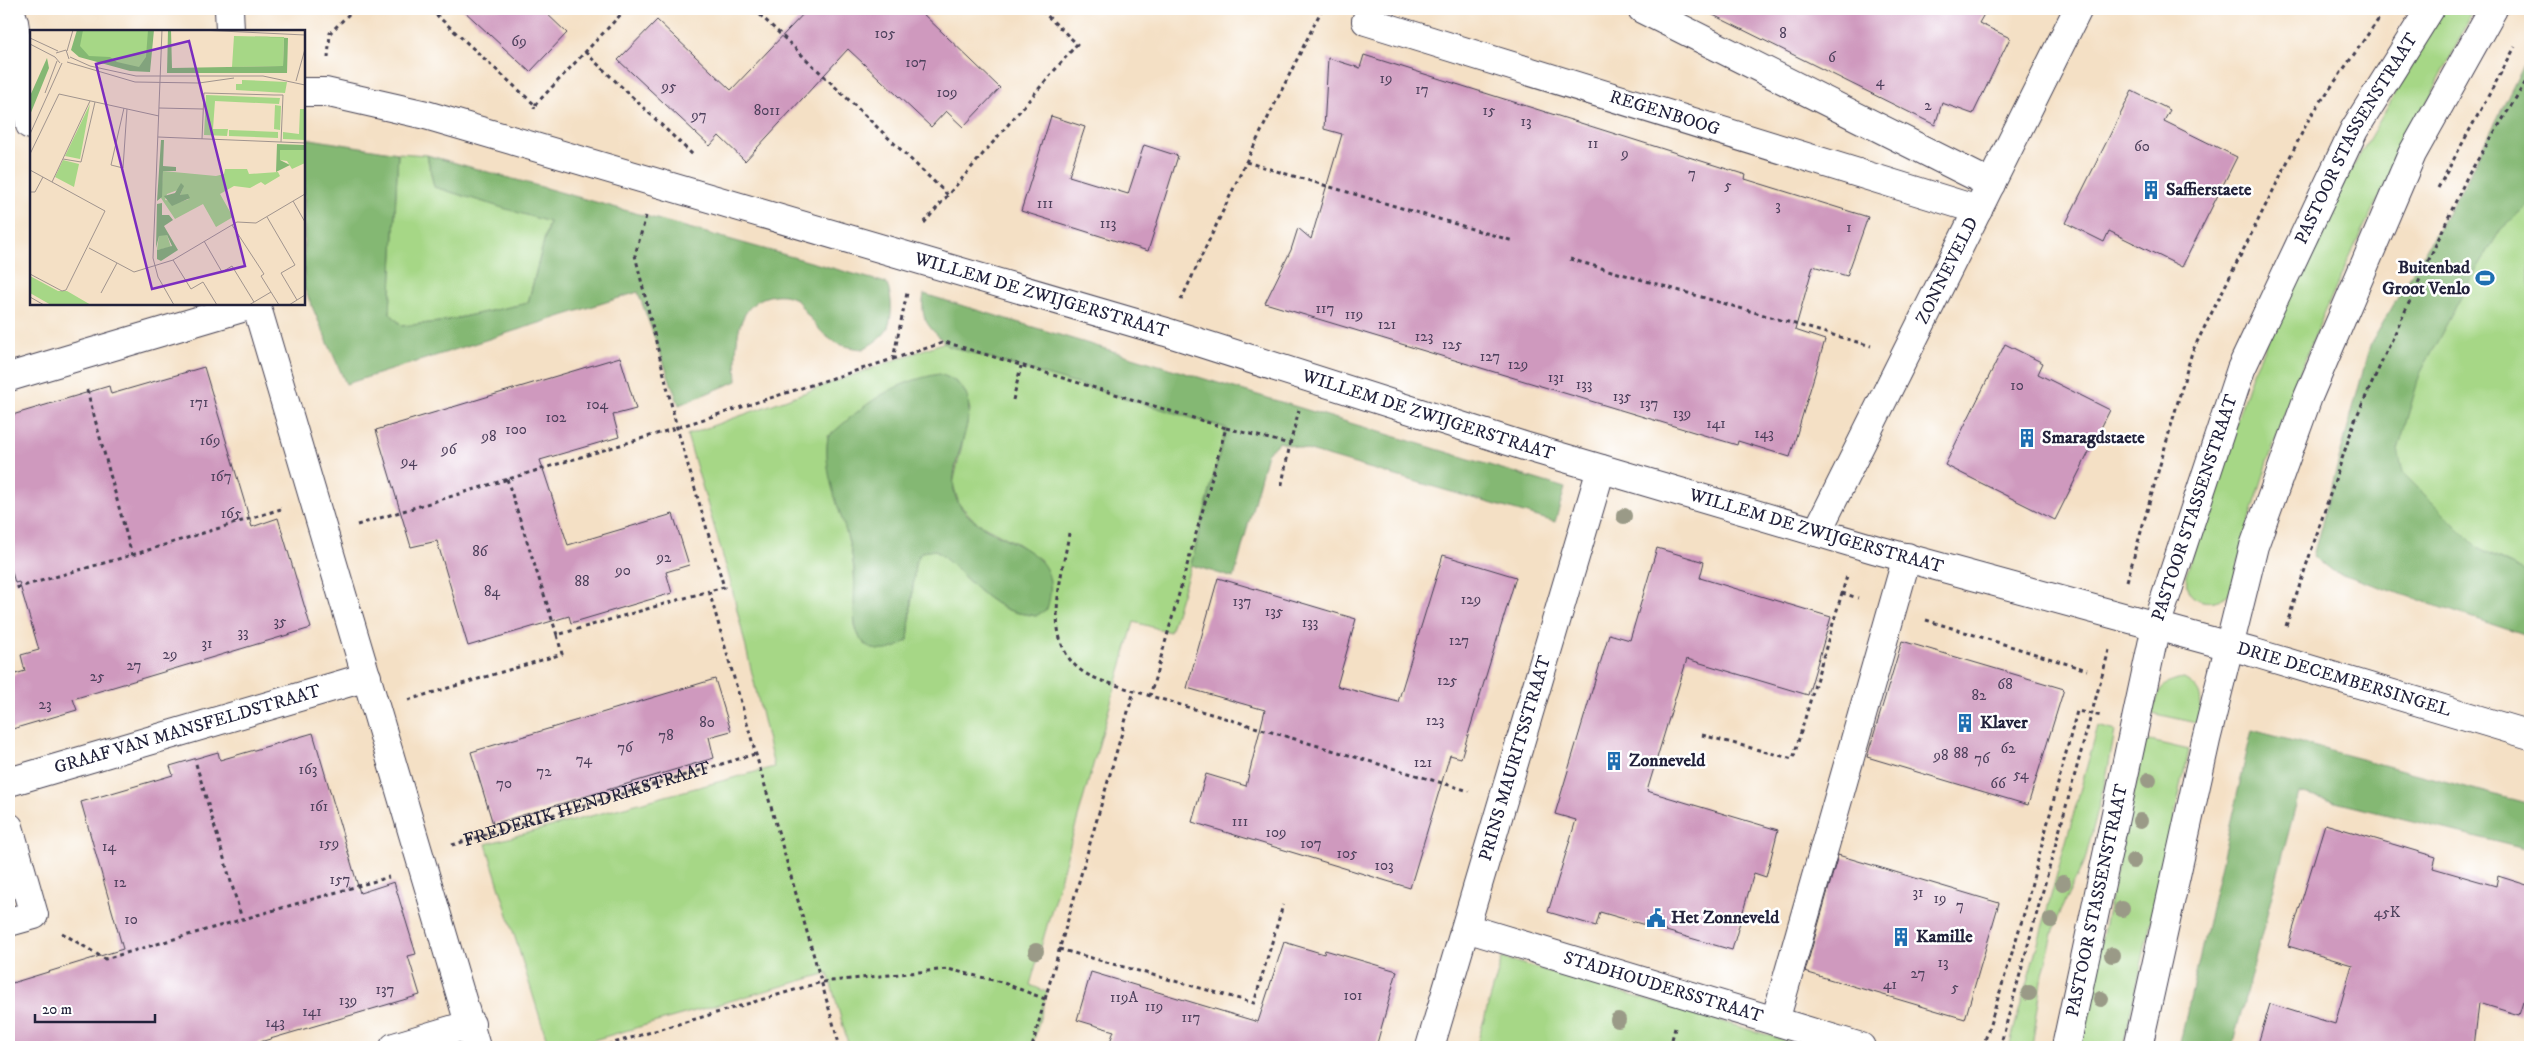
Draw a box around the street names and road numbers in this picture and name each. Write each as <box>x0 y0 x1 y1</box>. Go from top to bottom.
street label: PASTOOR STASSENSTRAAT <box>2291 29 2423 248</box>
street label: REGENBOOG <box>1607 86 1723 141</box>
street label: ZONNEVELD <box>1911 213 1983 328</box>
street label: WILLEM DE ZWIJGERSTRAAT <box>911 248 1171 343</box>
street label: WILLEM DE ZWIJGERSTRAAT <box>1298 365 1558 466</box>
street label: PASTOOR STASSENSTRAAT <box>2147 391 2243 624</box>
street label: WILLEM DE ZWIJGERSTRAAT <box>1686 484 1946 579</box>
street label: DRIE DECEMBERSINGEL <box>2234 638 2454 722</box>
street label: PRINS MAURITSSTRAAT <box>1475 653 1556 864</box>
street label: GRAAF VAN MANSFELDSTRAAT <box>52 680 324 779</box>
street label: FREDERIK HENDRIKSTRAAT <box>461 757 713 852</box>
street label: PASTOOR STASSENSTRAAT <box>2062 782 2133 1019</box>
street label: STADHOUDERSSTRAAT <box>1561 947 1766 1028</box>

